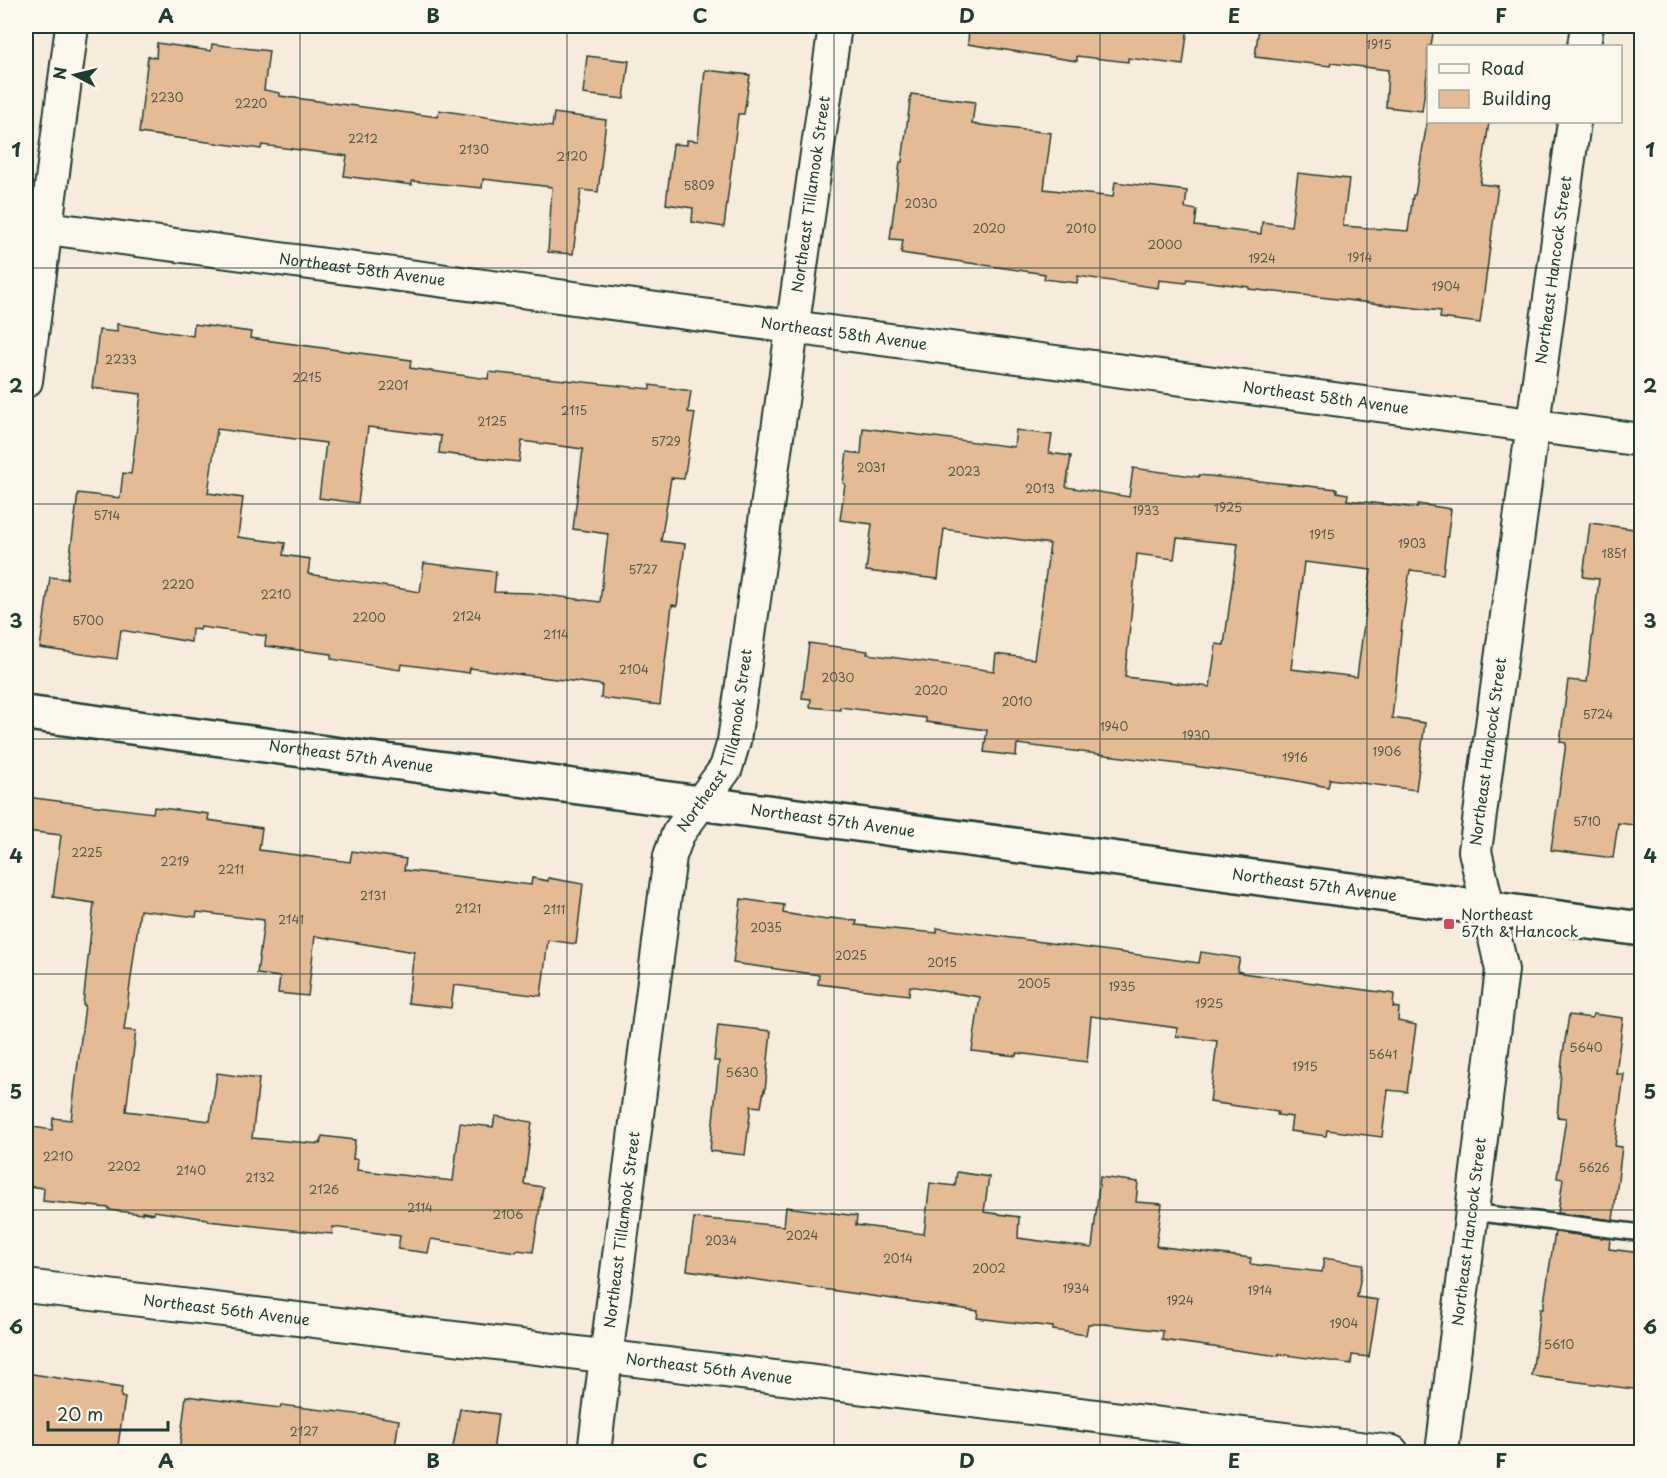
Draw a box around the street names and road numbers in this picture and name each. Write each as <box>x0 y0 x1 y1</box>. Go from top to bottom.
street label: Northeast Tillamook Street <box>784 95 835 294</box>
street label: Northeast Hancock Street <box>1528 174 1577 365</box>
street label: Northeast 58th Avenue <box>278 246 447 291</box>
street label: Northeast 58th Avenue <box>760 310 929 355</box>
street label: Northeast 58th Avenue <box>1241 374 1410 419</box>
street label: Northeast Tillamook Street <box>670 647 757 836</box>
street label: Northeast Hancock Street <box>1463 656 1511 847</box>
street label: Northeast 57th Avenue <box>268 733 435 777</box>
street label: Northeast 57th Avenue <box>749 797 917 842</box>
street label: Northeast 57th Avenue <box>1231 861 1399 906</box>
street label: Northeast Tillamook Street <box>597 1130 645 1329</box>
street label: Northeast Hancock Street <box>1445 1136 1491 1327</box>
street label: Northeast 56th Avenue <box>142 1287 311 1330</box>
street label: Northeast 56th Avenue <box>625 1346 794 1389</box>

